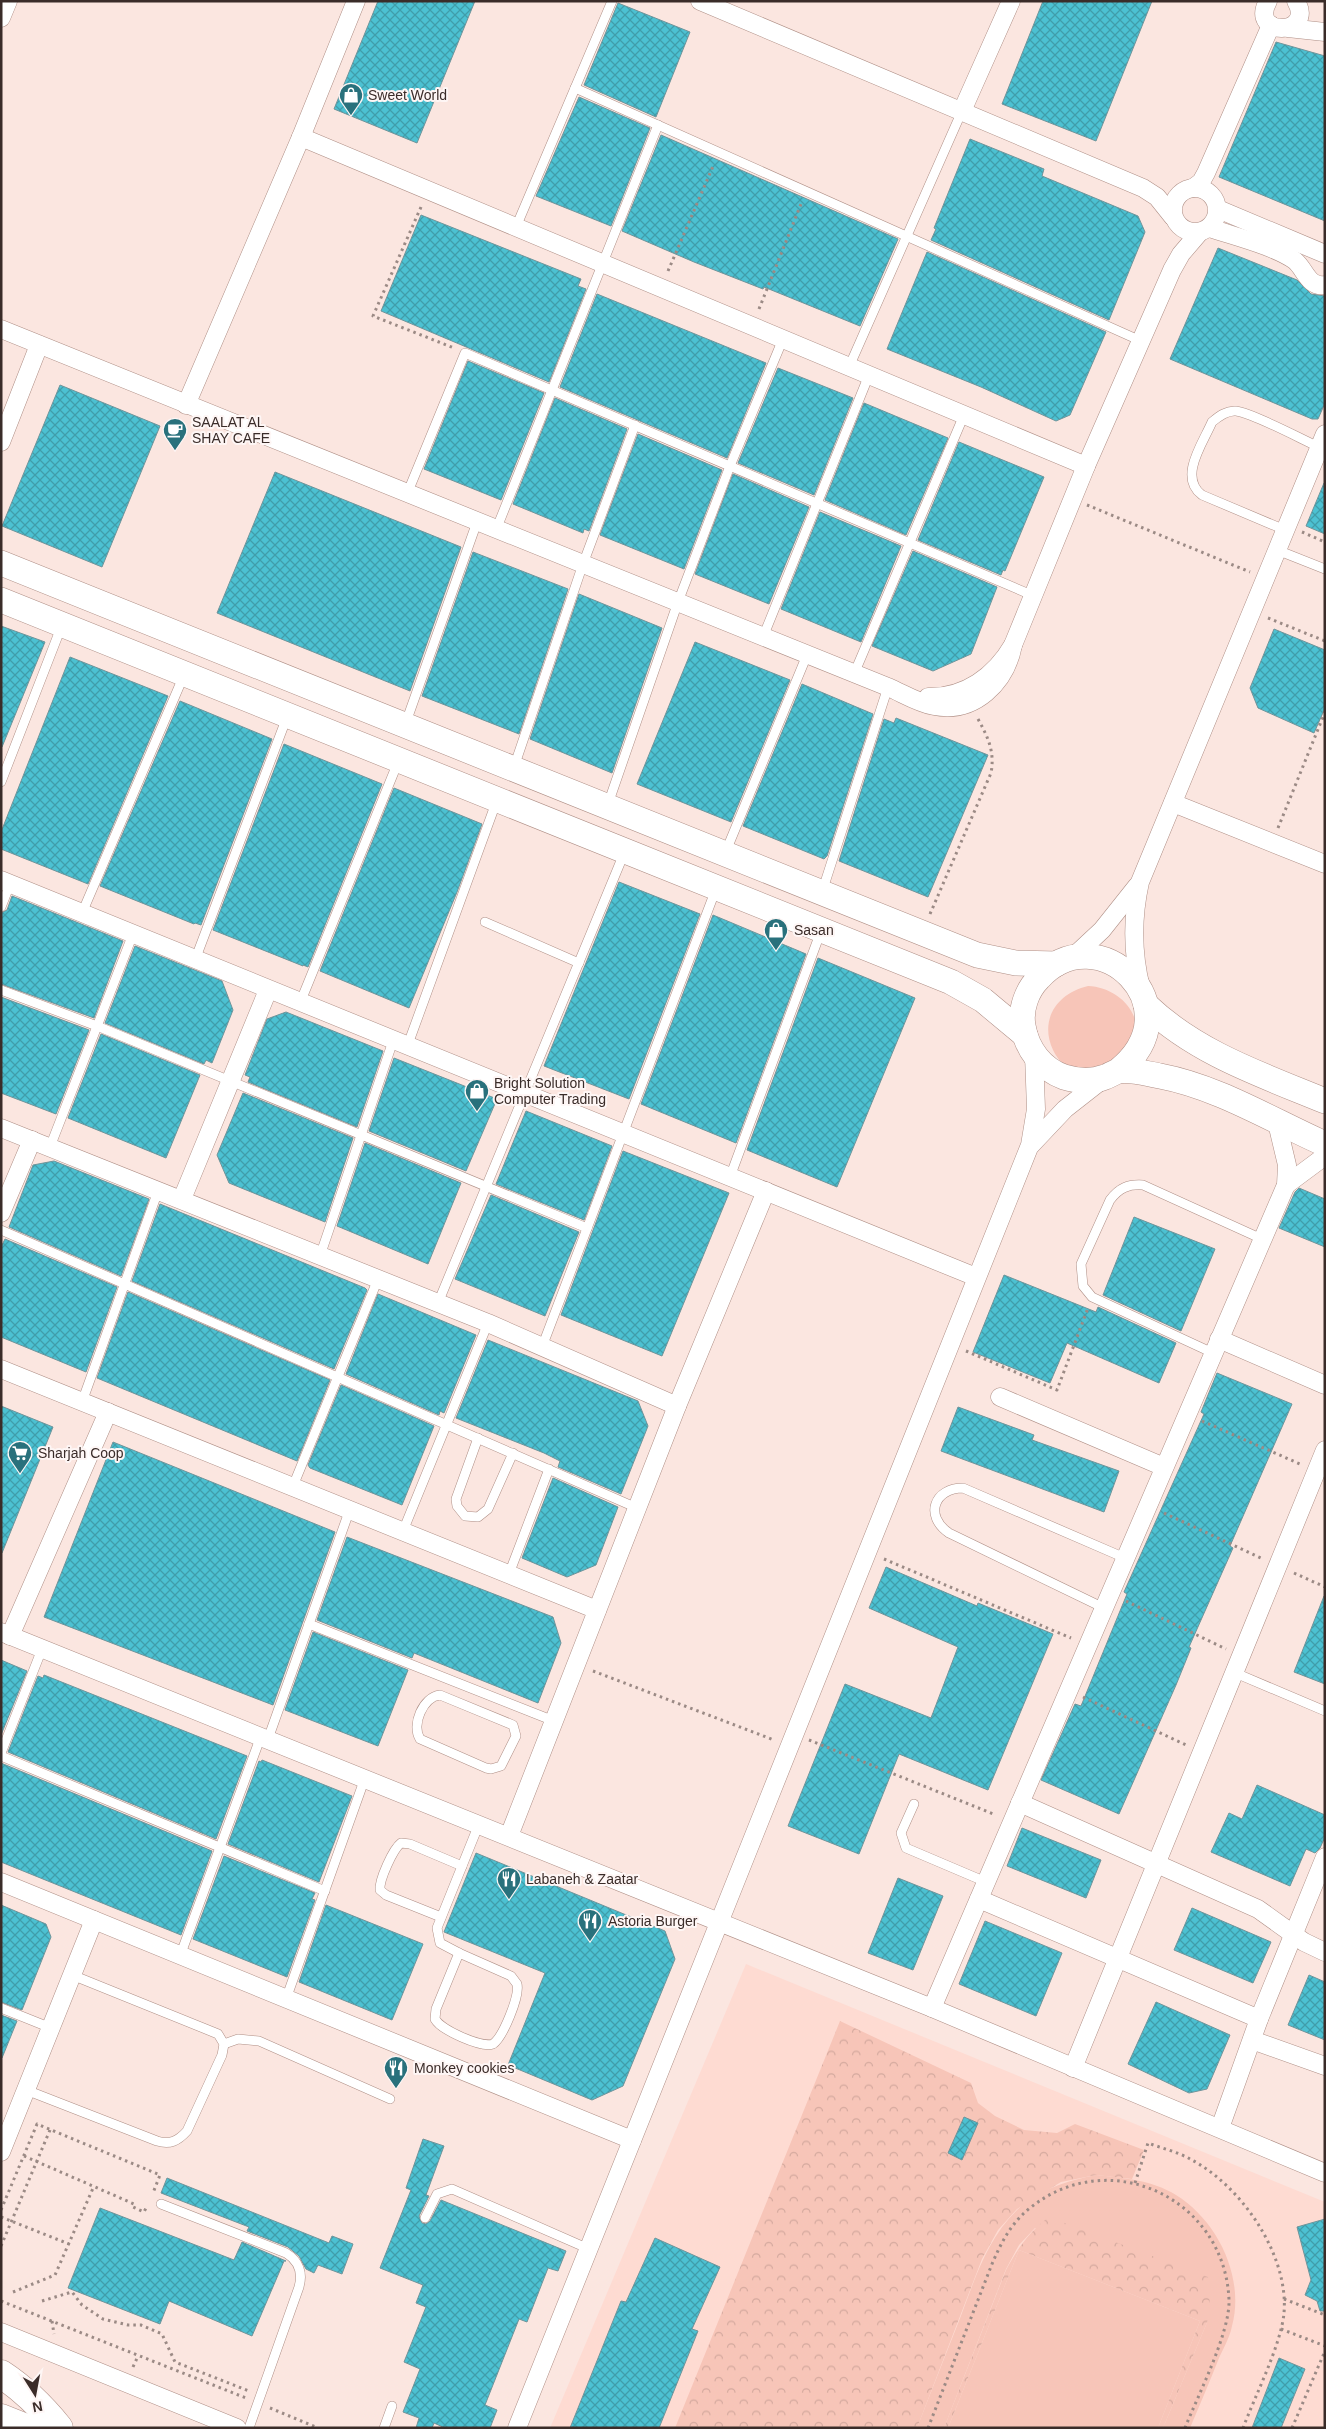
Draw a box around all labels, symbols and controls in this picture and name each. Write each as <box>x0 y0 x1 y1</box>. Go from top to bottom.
shop icon: Sweet World <box>338 82 364 116</box>
place label: Sweet World <box>368 87 447 103</box>
place label: SAALAT AL SHAY CAFE <box>192 414 270 446</box>
cafe icon: SAALAT AL SHAY CAFE <box>162 417 188 451</box>
shop icon: Sasan <box>763 917 789 951</box>
place label: Sasan <box>794 922 834 938</box>
place label: Bright Solution Computer Trading <box>494 1075 606 1107</box>
shop icon: Bright Solution Computer Trading <box>464 1078 490 1112</box>
supermarket icon: Sharjah Coop <box>7 1440 33 1474</box>
place label: Sharjah Coop <box>38 1445 124 1461</box>
restaurant icon: Labaneh & Zaatar <box>496 1866 522 1900</box>
place label: Labaneh & Zaatar <box>526 1871 638 1887</box>
restaurant icon: Astoria Burger <box>577 1908 603 1942</box>
place label: Astoria Burger <box>608 1913 698 1929</box>
restaurant icon: Monkey cookies <box>383 2055 409 2089</box>
place label: Monkey cookies <box>414 2060 514 2076</box>
north arrow <box>10 2369 60 2419</box>
text: N <box>31 2398 44 2416</box>

